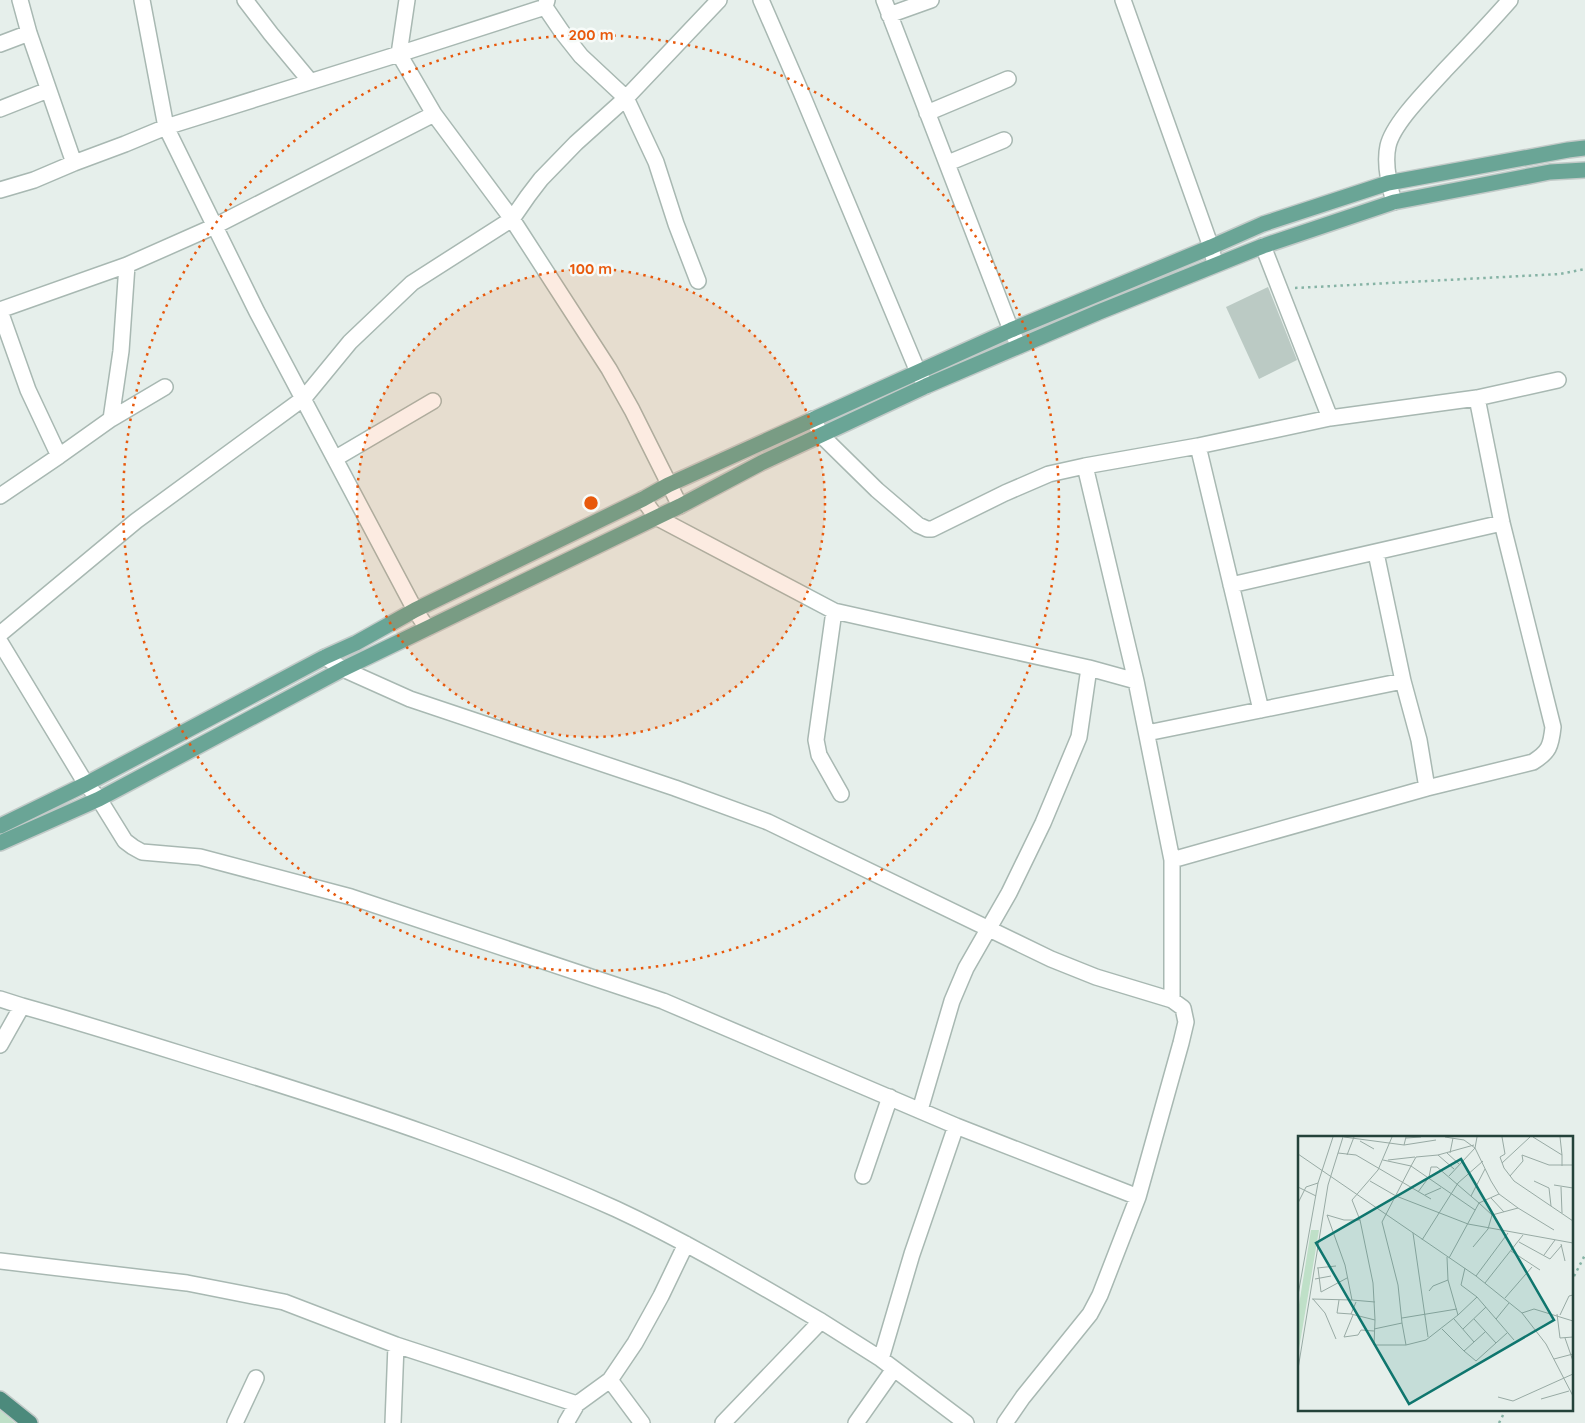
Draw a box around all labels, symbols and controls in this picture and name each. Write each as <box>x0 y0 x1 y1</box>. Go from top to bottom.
text: 200 m <box>569 25 614 44</box>
text: 100 m <box>570 259 612 278</box>
centre of rings <box>582 494 600 512</box>
inset map <box>1298 1136 1572 1410</box>

